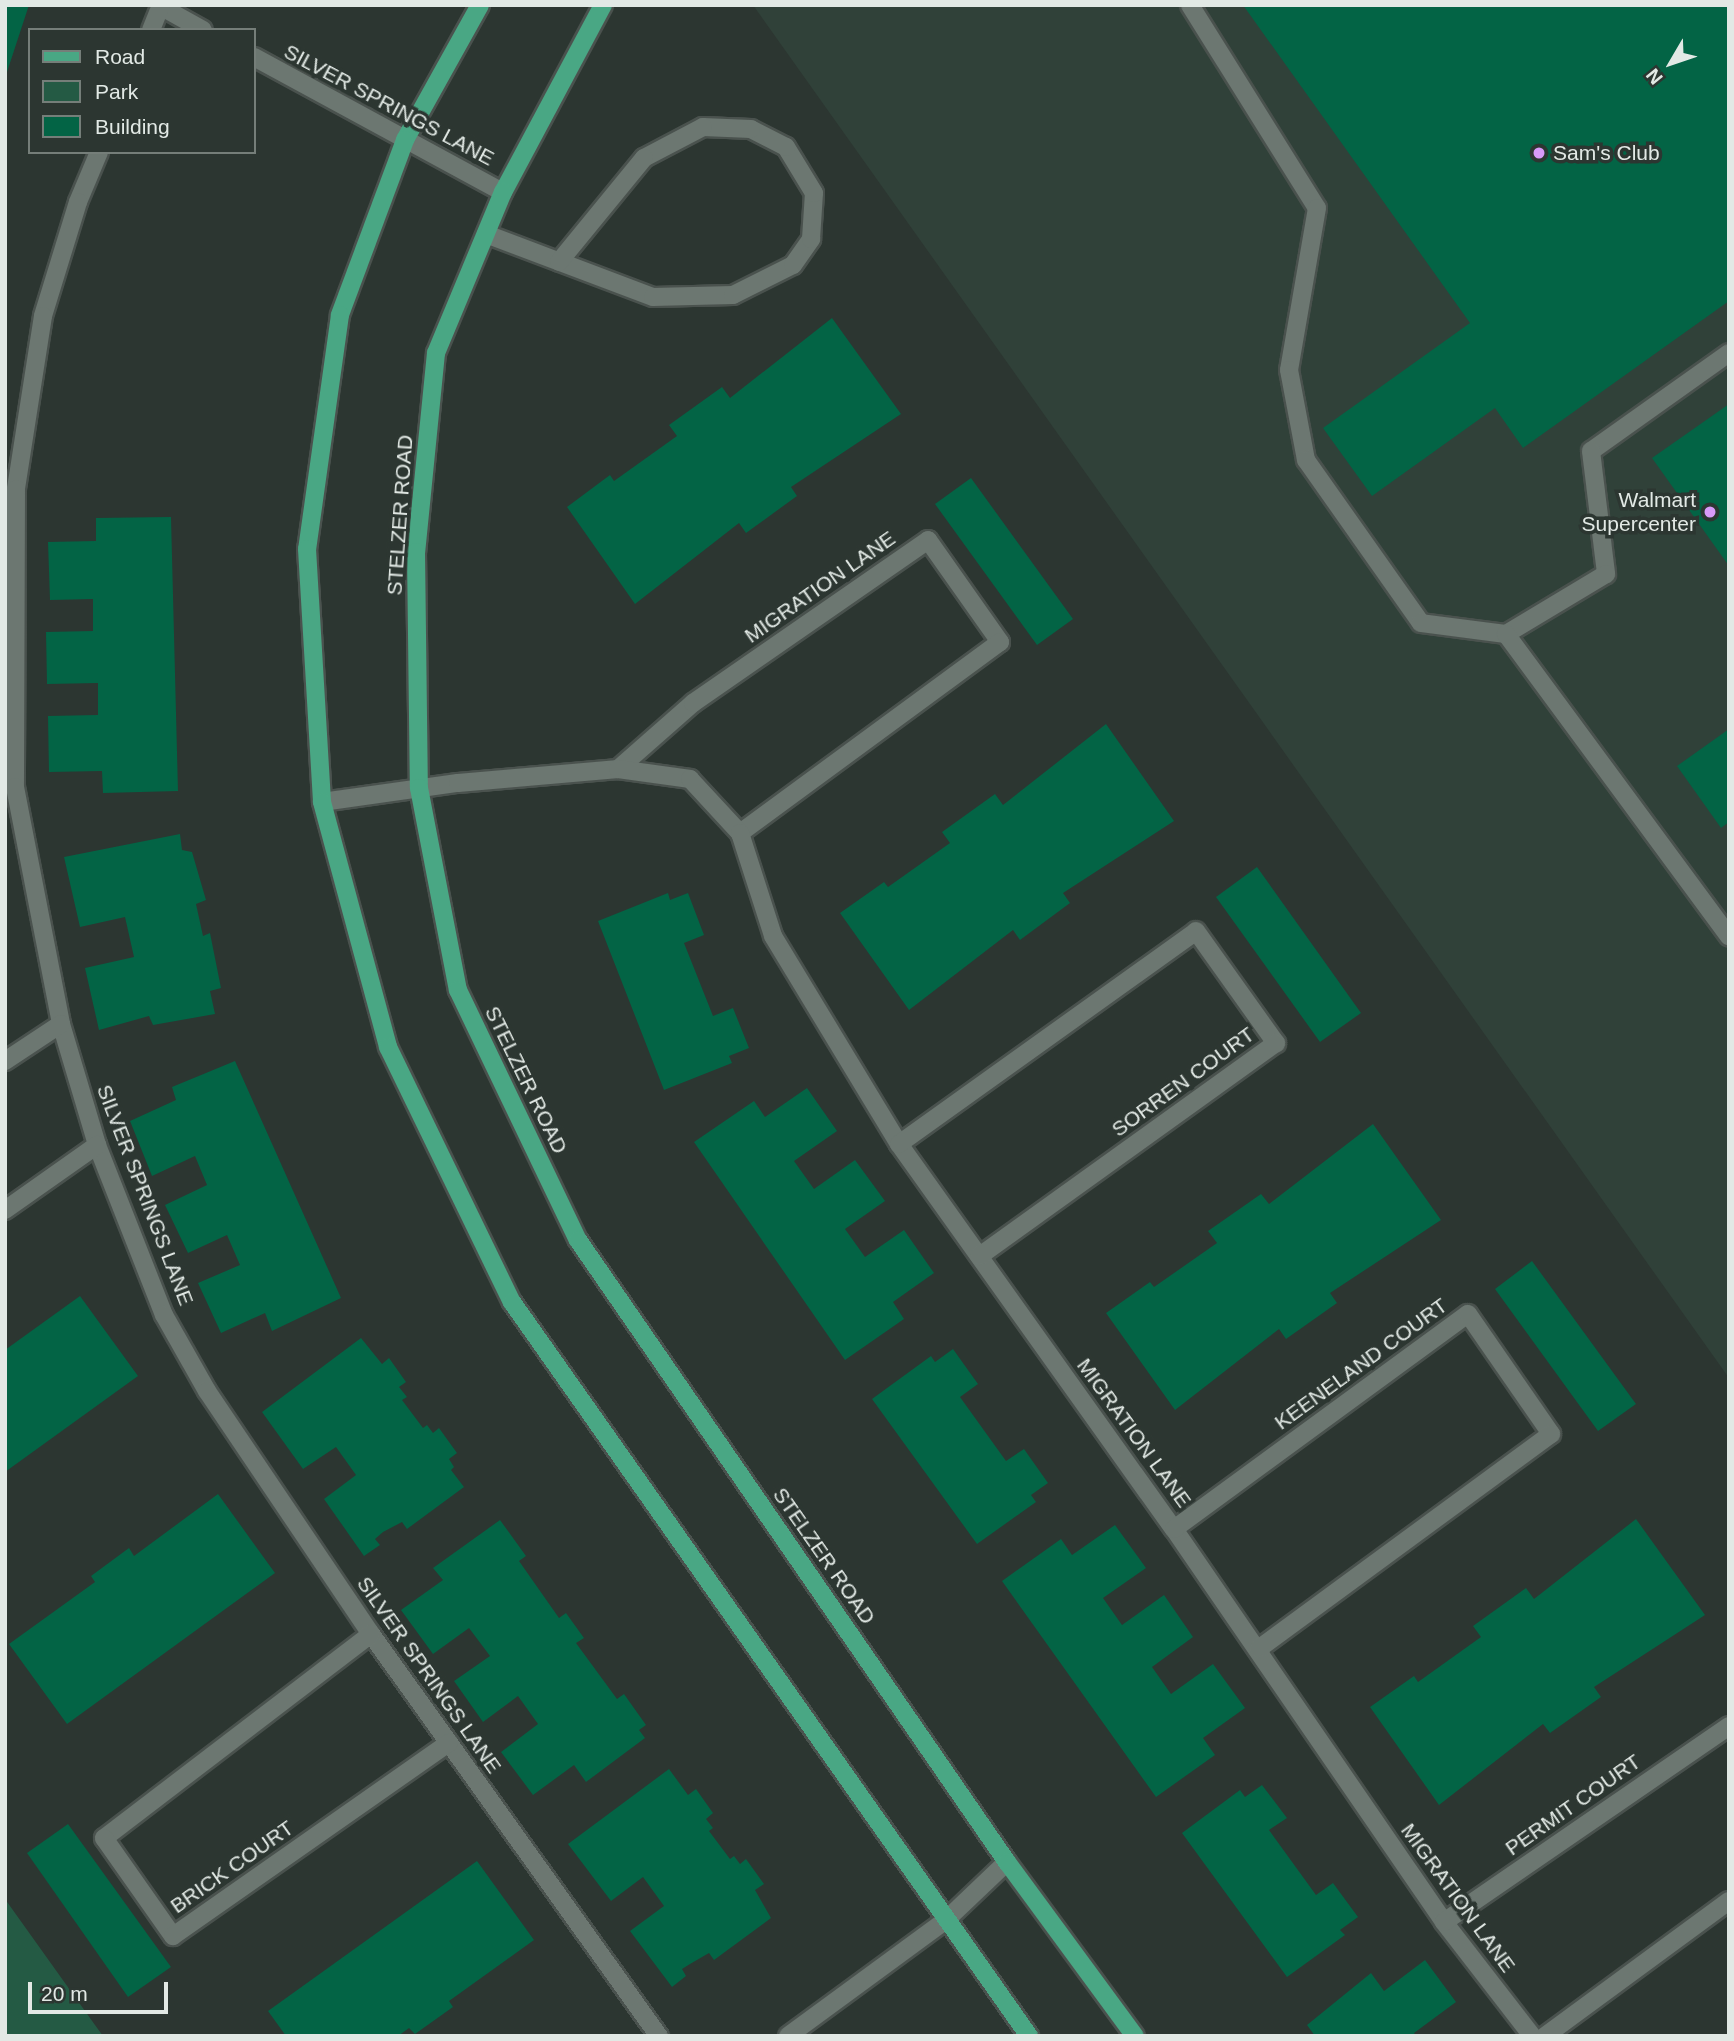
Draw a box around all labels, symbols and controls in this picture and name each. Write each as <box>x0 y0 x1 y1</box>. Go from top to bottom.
legend <box>28 28 256 154</box>
north arrow <box>1636 28 1706 98</box>
street label: SILVER SPRINGS LANE <box>280 39 498 171</box>
text: Road <box>95 45 145 68</box>
text: N <box>1642 65 1667 88</box>
text: Park <box>95 80 138 103</box>
text: Building <box>95 115 170 138</box>
place label: Sam's Club <box>1553 140 1660 166</box>
marker: Sam's Club <box>1531 145 1547 161</box>
street label: STELZER ROAD <box>382 434 418 596</box>
place label: Walmart Supercenter <box>1582 487 1696 537</box>
marker: Walmart Supercenter <box>1702 504 1718 520</box>
street label: MIGRATION LANE <box>740 526 900 648</box>
street label: STELZER ROAD <box>479 1002 573 1158</box>
street label: SORREN COURT <box>1107 1022 1259 1142</box>
street label: SILVER SPRINGS LANE <box>91 1081 199 1309</box>
street label: KEENELAND COURT <box>1270 1293 1452 1435</box>
street label: MIGRATION LANE <box>1071 1354 1197 1512</box>
street label: STELZER ROAD <box>767 1483 881 1629</box>
street label: SILVER SPRINGS LANE <box>352 1572 506 1778</box>
street label: PERMIT COURT <box>1500 1749 1646 1861</box>
street label: BRICK COURT <box>166 1815 298 1919</box>
street label: MIGRATION LANE <box>1395 1819 1521 1977</box>
scale bar <box>32 1968 172 2012</box>
text: 20 m <box>41 1982 88 2005</box>

